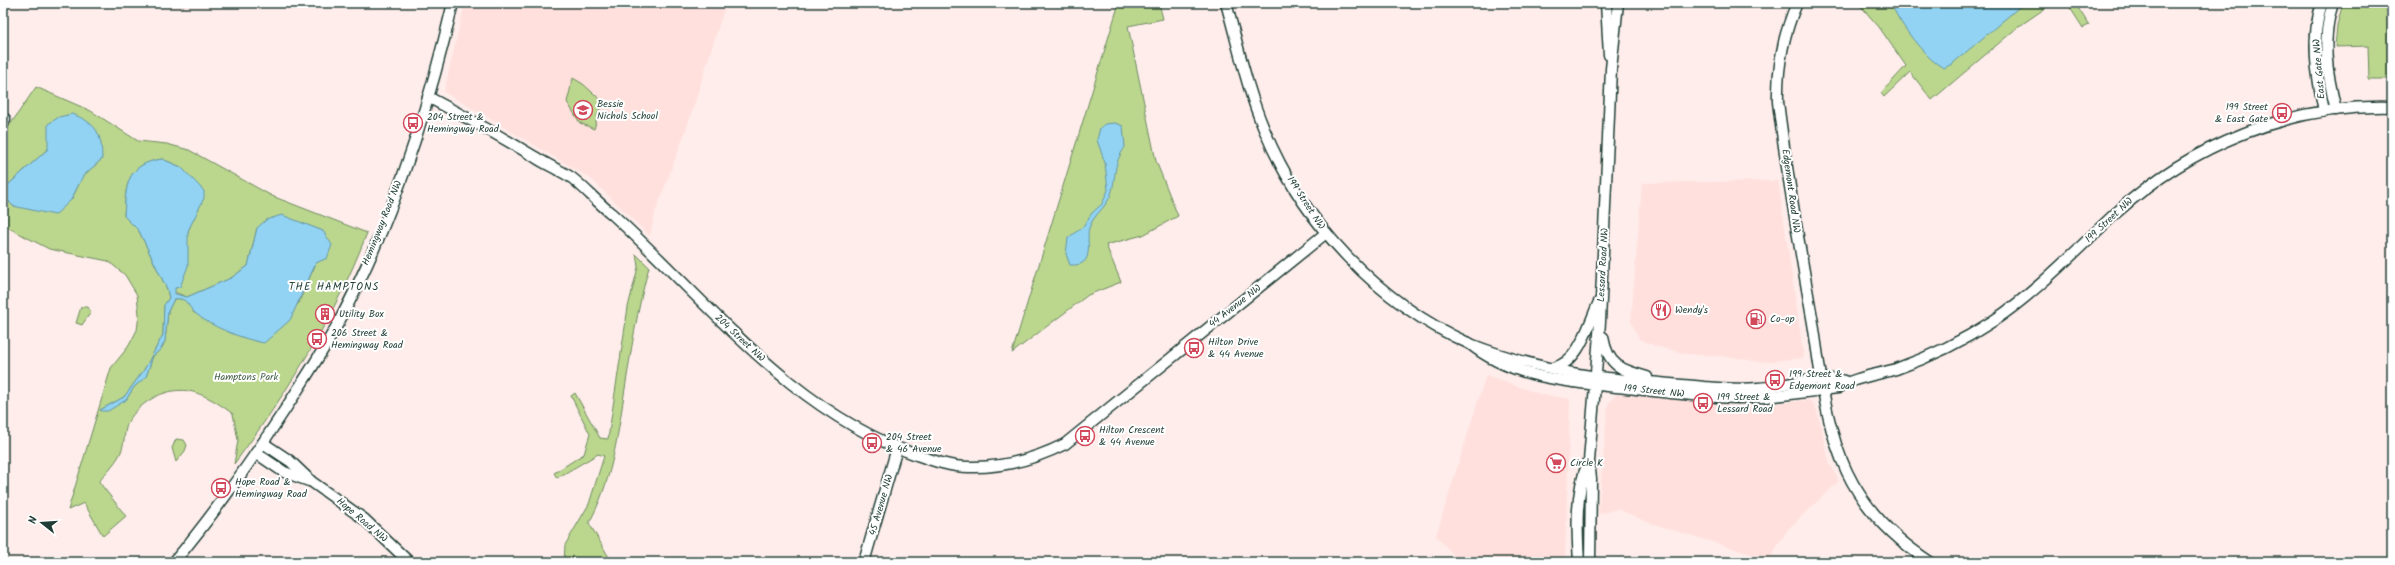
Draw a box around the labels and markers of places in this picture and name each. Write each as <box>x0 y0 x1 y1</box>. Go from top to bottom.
place label: Bessie Nichols School <box>597 96 658 124</box>
school or university icon: Bessie Nichols School <box>572 99 594 121</box>
place label: 199 Street & East Gate <box>2215 99 2268 127</box>
bus stop icon: 199 Street & East Gate <box>2271 102 2293 124</box>
place label: 204 Street & Hemingway Road <box>427 109 500 137</box>
bus stop icon: 204 Street & Hemingway Road <box>402 112 424 134</box>
restaurant icon: Wendy's <box>1650 299 1672 321</box>
place label: Wendy's <box>1675 302 1709 318</box>
building icon: Utility Box <box>314 303 336 325</box>
place label: Utility Box <box>339 306 385 322</box>
fuel station icon: Co-op <box>1745 308 1767 330</box>
place label: Co-op <box>1770 311 1795 327</box>
place label: 206 Street & Hemingway Road <box>331 325 404 353</box>
bus stop icon: 206 Street & Hemingway Road <box>306 328 328 350</box>
place label: Hilton Drive & 44 Avenue <box>1208 334 1264 362</box>
bus stop icon: Hilton Drive & 44 Avenue <box>1183 337 1205 359</box>
place label: 199 Street & Edgemont Road <box>1789 366 1856 394</box>
bus stop icon: 199 Street & Edgemont Road <box>1764 369 1786 391</box>
place label: 199 Street & Lessard Road <box>1717 389 1774 417</box>
bus stop icon: 199 Street & Lessard Road <box>1692 392 1714 414</box>
place label: Hilton Crescent & 44 Avenue <box>1099 422 1165 450</box>
bus stop icon: Hilton Crescent & 44 Avenue <box>1074 425 1096 447</box>
place label: 204 Street & 46 Avenue <box>886 429 942 457</box>
bus stop icon: 204 Street & 46 Avenue <box>861 432 883 454</box>
supermarket icon: Circle K <box>1545 452 1567 474</box>
place label: Circle K <box>1570 455 1603 471</box>
place label: Hope Road & Hemingway Road <box>235 474 308 502</box>
bus stop icon: Hope Road & Hemingway Road <box>210 477 232 499</box>

